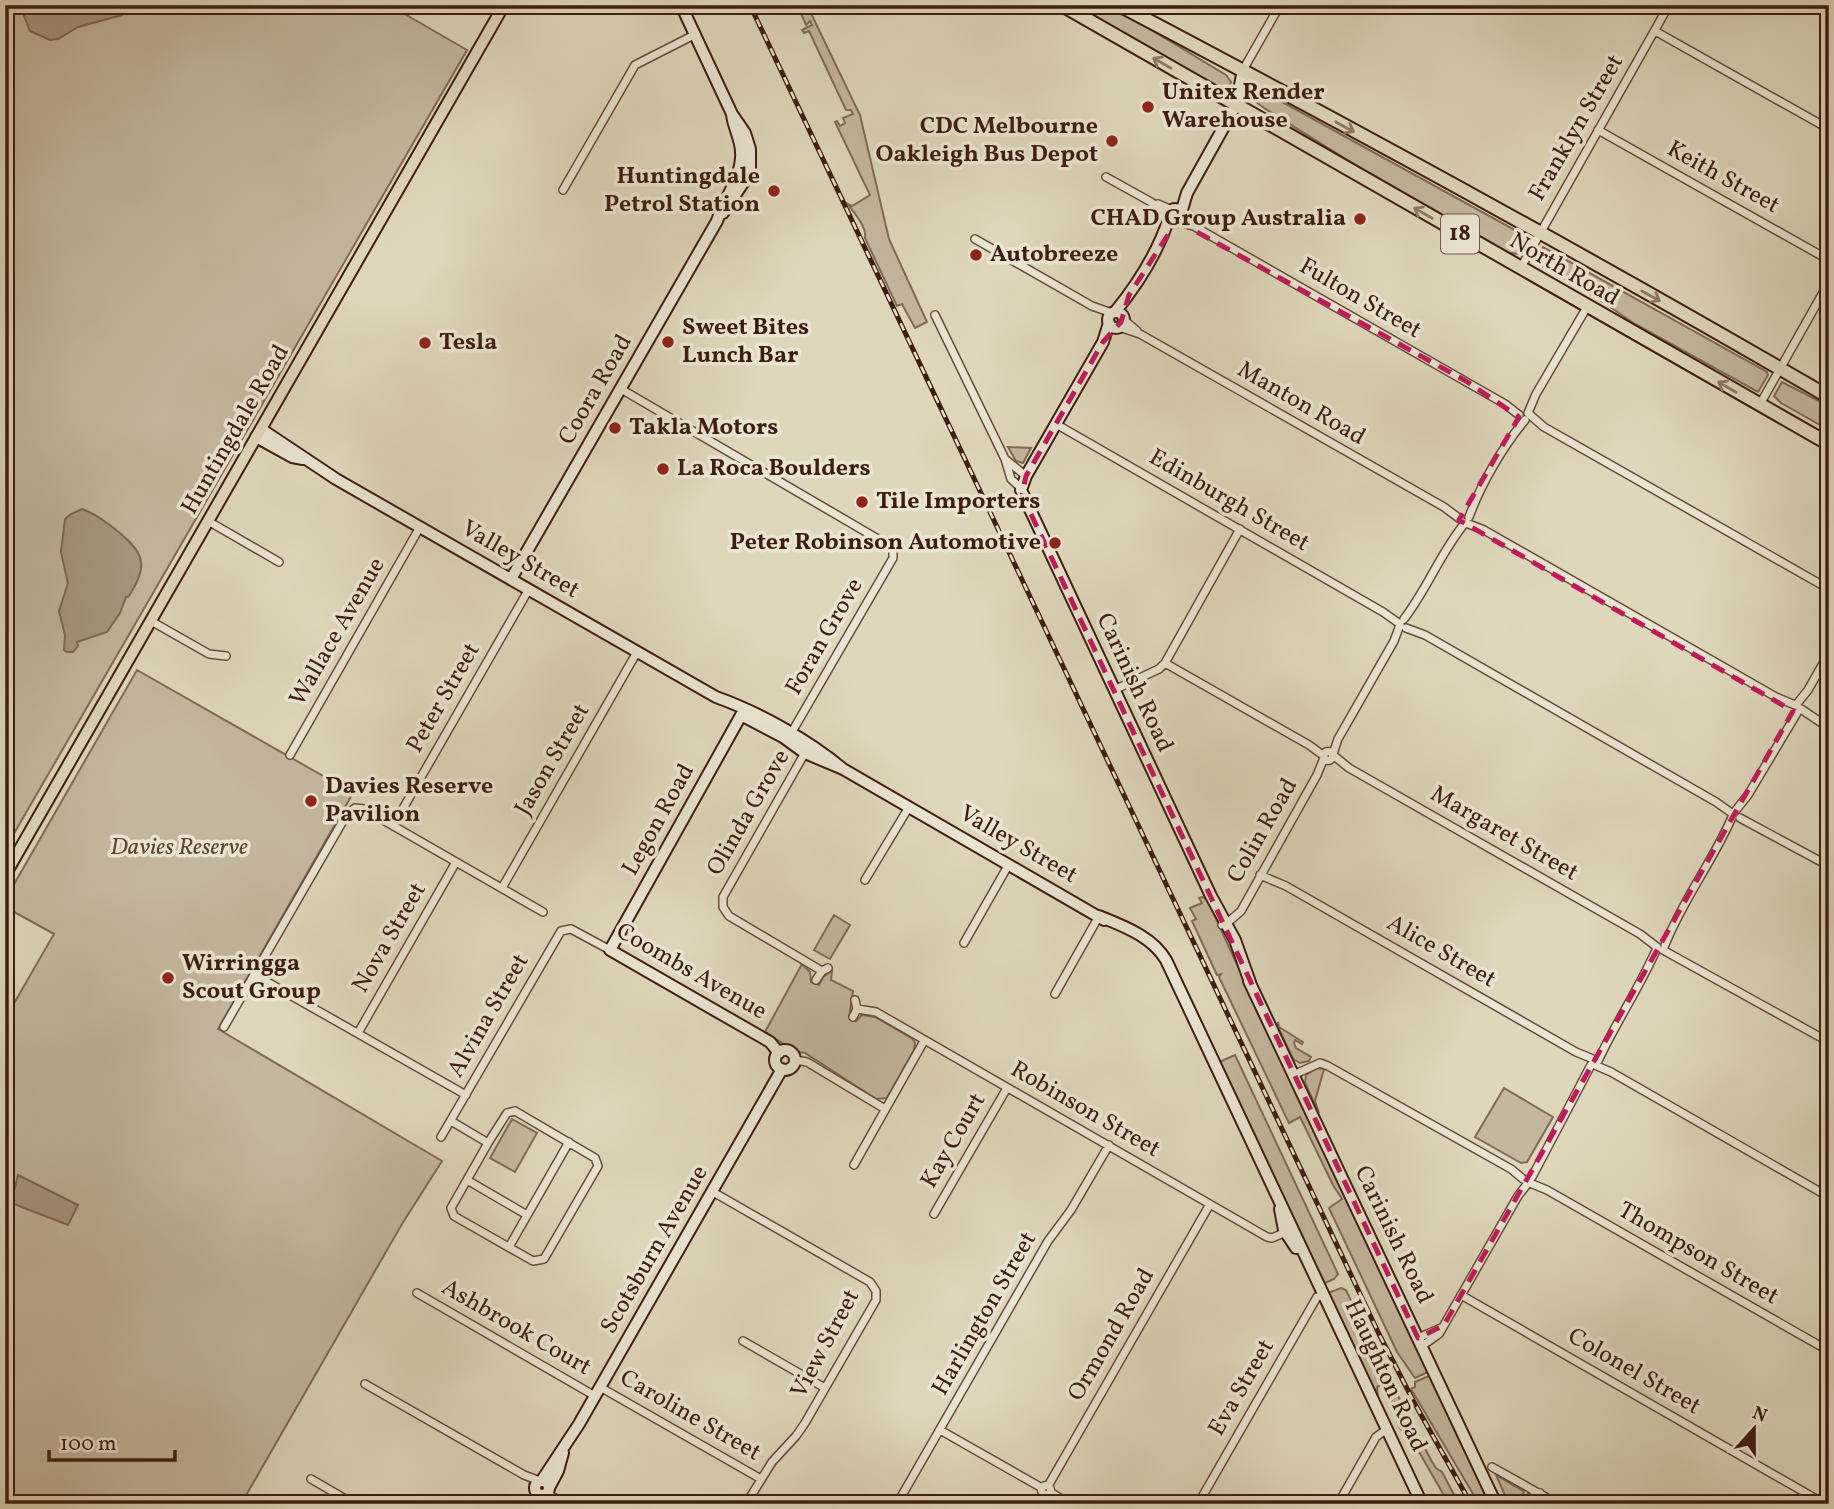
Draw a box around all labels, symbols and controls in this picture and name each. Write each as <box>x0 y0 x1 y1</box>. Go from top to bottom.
street label: Franklyn Street <box>1521 48 1633 208</box>
one-way arrow <box>1153 55 1173 69</box>
place label: Unitex Render Warehouse <box>1162 76 1325 138</box>
marker: Unitex Render Warehouse <box>1140 99 1156 115</box>
place label: CDC Melbourne Oakleigh Bus Depot <box>875 110 1098 172</box>
one-way arrow <box>1335 120 1355 134</box>
marker: CDC Melbourne Oakleigh Bus Depot <box>1104 133 1120 149</box>
street label: Keith Street <box>1660 133 1786 223</box>
place label: Huntingdale Petrol Station <box>604 160 760 222</box>
marker: Huntingdale Petrol Station <box>766 183 782 199</box>
place label: CHAD Group Australia <box>1090 202 1346 236</box>
one-way arrow <box>1413 206 1433 220</box>
marker: CHAD Group Australia <box>1352 211 1368 227</box>
road number: 18 <box>1441 215 1479 254</box>
street label: North Road <box>1503 225 1625 315</box>
place label: Autobreeze <box>990 238 1118 272</box>
marker: Autobreeze <box>968 247 984 263</box>
street label: Fulton Street <box>1292 250 1428 348</box>
one-way arrow <box>1641 289 1661 303</box>
place label: Sweet Bites Lunch Bar <box>682 311 809 373</box>
place label: Tesla <box>439 326 497 360</box>
street label: Coora Road <box>551 329 641 451</box>
marker: Sweet Bites Lunch Bar <box>660 334 676 350</box>
marker: Tesla <box>417 335 433 351</box>
street label: Huntingdale Road <box>173 339 299 521</box>
street label: Manton Road <box>1231 354 1371 454</box>
one-way arrow <box>1717 380 1737 394</box>
place label: Takla Motors <box>629 411 778 445</box>
marker: Takla Motors <box>607 420 623 436</box>
street label: Edinburgh Street <box>1142 441 1316 561</box>
place label: La Roca Boulders <box>677 452 871 486</box>
marker: La Roca Boulders <box>655 461 671 477</box>
place label: Tile Importers <box>876 485 1040 519</box>
marker: Tile Importers <box>854 494 870 510</box>
street label: Valley Street <box>454 512 586 608</box>
place label: Peter Robinson Automotive <box>730 526 1041 560</box>
marker: Peter Robinson Automotive <box>1047 535 1063 551</box>
street label: Wallace Avenue <box>282 552 394 712</box>
street label: Foran Grove <box>778 572 872 702</box>
street label: Carinish Road <box>1087 608 1181 758</box>
street label: Peter Street <box>399 637 489 759</box>
street label: Jason Street <box>507 697 599 823</box>
street label: Olinda Grove <box>699 744 799 882</box>
street label: Legon Road <box>614 758 704 882</box>
place label: Davies Reserve Pavilion <box>325 770 493 832</box>
street label: Colin Road <box>1219 772 1307 890</box>
street label: Margaret Street <box>1424 778 1584 890</box>
marker: Davies Reserve Pavilion <box>303 793 319 809</box>
street label: Valley Street <box>952 797 1084 893</box>
park label: Davies Reserve <box>110 831 248 865</box>
street label: Nova Street <box>345 876 435 1000</box>
street label: Alice Street <box>1380 907 1502 997</box>
street label: Coombs Avenue <box>609 915 773 1029</box>
place label: Wirringga Scout Group <box>182 947 321 1009</box>
street label: Alvina Street <box>440 948 538 1084</box>
marker: Wirringga Scout Group <box>160 970 176 986</box>
street label: Robinson Street <box>1004 1053 1166 1167</box>
street label: Kay Court <box>913 1087 995 1195</box>
street label: Scotsburn Avenue <box>593 1159 717 1341</box>
street label: Carinish Road <box>1345 1160 1441 1310</box>
street label: Thompson Street <box>1611 1194 1785 1314</box>
street label: Harlington Street <box>924 1226 1046 1402</box>
street label: Ormond Road <box>1060 1262 1164 1408</box>
street label: Ashbrook Court <box>435 1271 597 1385</box>
street label: View Street <box>783 1283 869 1405</box>
street label: Haughton Road <box>1335 1294 1435 1458</box>
street label: Colonel Street <box>1561 1320 1707 1424</box>
street label: Eva Street <box>1201 1333 1283 1443</box>
street label: Caroline Street <box>613 1362 767 1470</box>
north arrow <box>1718 1394 1788 1464</box>
text: N <box>1748 1400 1771 1430</box>
scale bar <box>49 1418 175 1462</box>
text: 100 m <box>60 1430 117 1459</box>

